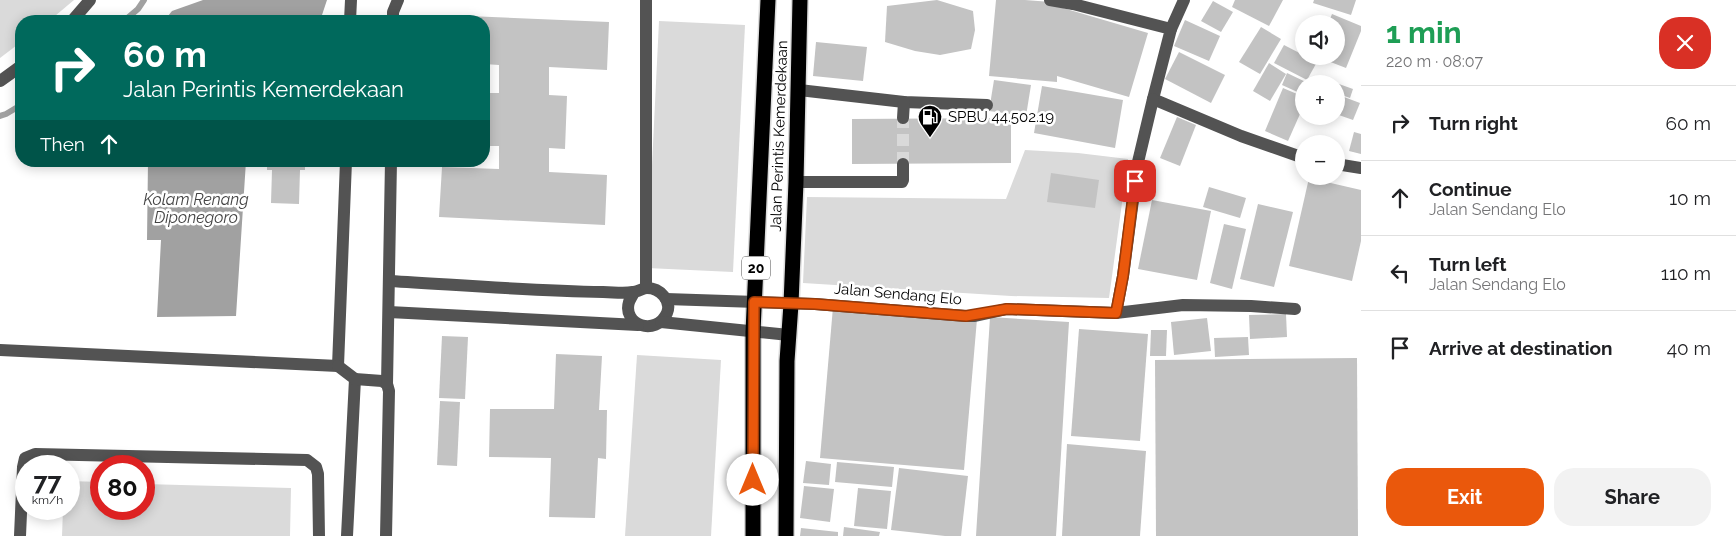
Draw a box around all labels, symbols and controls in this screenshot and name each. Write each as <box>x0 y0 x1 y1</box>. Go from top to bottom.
map controls <box>1295 15 1345 185</box>
button: sound <box>1295 15 1345 65</box>
text: 1 min <box>1386 15 1462 50</box>
button: close <box>1659 17 1711 69</box>
text: 60 m <box>123 34 207 75</box>
icon: right <box>40 35 105 100</box>
street label: Jalan Perintis Kemerdekaan <box>767 40 791 232</box>
text: 220 m · 08:07 <box>1386 52 1483 71</box>
button: + <box>1295 75 1345 125</box>
text: Jalan Perintis Kemerdekaan <box>123 76 404 102</box>
fuel station icon: SPBU 44.502.19 <box>917 104 943 138</box>
place label: SPBU 44.502.19 <box>948 108 1054 126</box>
icon: right <box>1386 109 1414 137</box>
text: Turn right <box>1429 112 1518 134</box>
text: 60 m <box>1666 112 1711 134</box>
icon: ahead <box>95 130 123 158</box>
text: Then <box>40 133 85 155</box>
button: − <box>1295 135 1345 185</box>
pin <box>1114 160 1156 202</box>
icon: arrive <box>1121 167 1149 195</box>
text: Continue <box>1429 178 1512 200</box>
icon: ahead <box>1386 184 1414 212</box>
text: 10 m <box>1669 187 1711 209</box>
water label: Kolam Renang Diponegoro <box>143 190 249 227</box>
text: Jalan Sendang Elo <box>1429 200 1566 219</box>
text: Turn left <box>1429 253 1506 275</box>
road number: 20 <box>742 256 770 280</box>
icon: left <box>1386 259 1414 287</box>
text: 110 m <box>1661 262 1711 284</box>
text: Jalan Sendang Elo <box>1429 275 1566 294</box>
street label: Jalan Sendang Elo <box>833 279 963 309</box>
icon: arrive <box>1386 334 1414 362</box>
text: Arrive at destination <box>1429 337 1613 359</box>
text: 40 m <box>1667 337 1711 359</box>
position arrow <box>726 453 778 505</box>
speed limit sign: 80 <box>90 455 155 520</box>
text: 77 <box>33 466 62 496</box>
button: Exit <box>1386 468 1544 526</box>
button: Share <box>1554 468 1711 526</box>
text: km/h <box>32 493 63 507</box>

